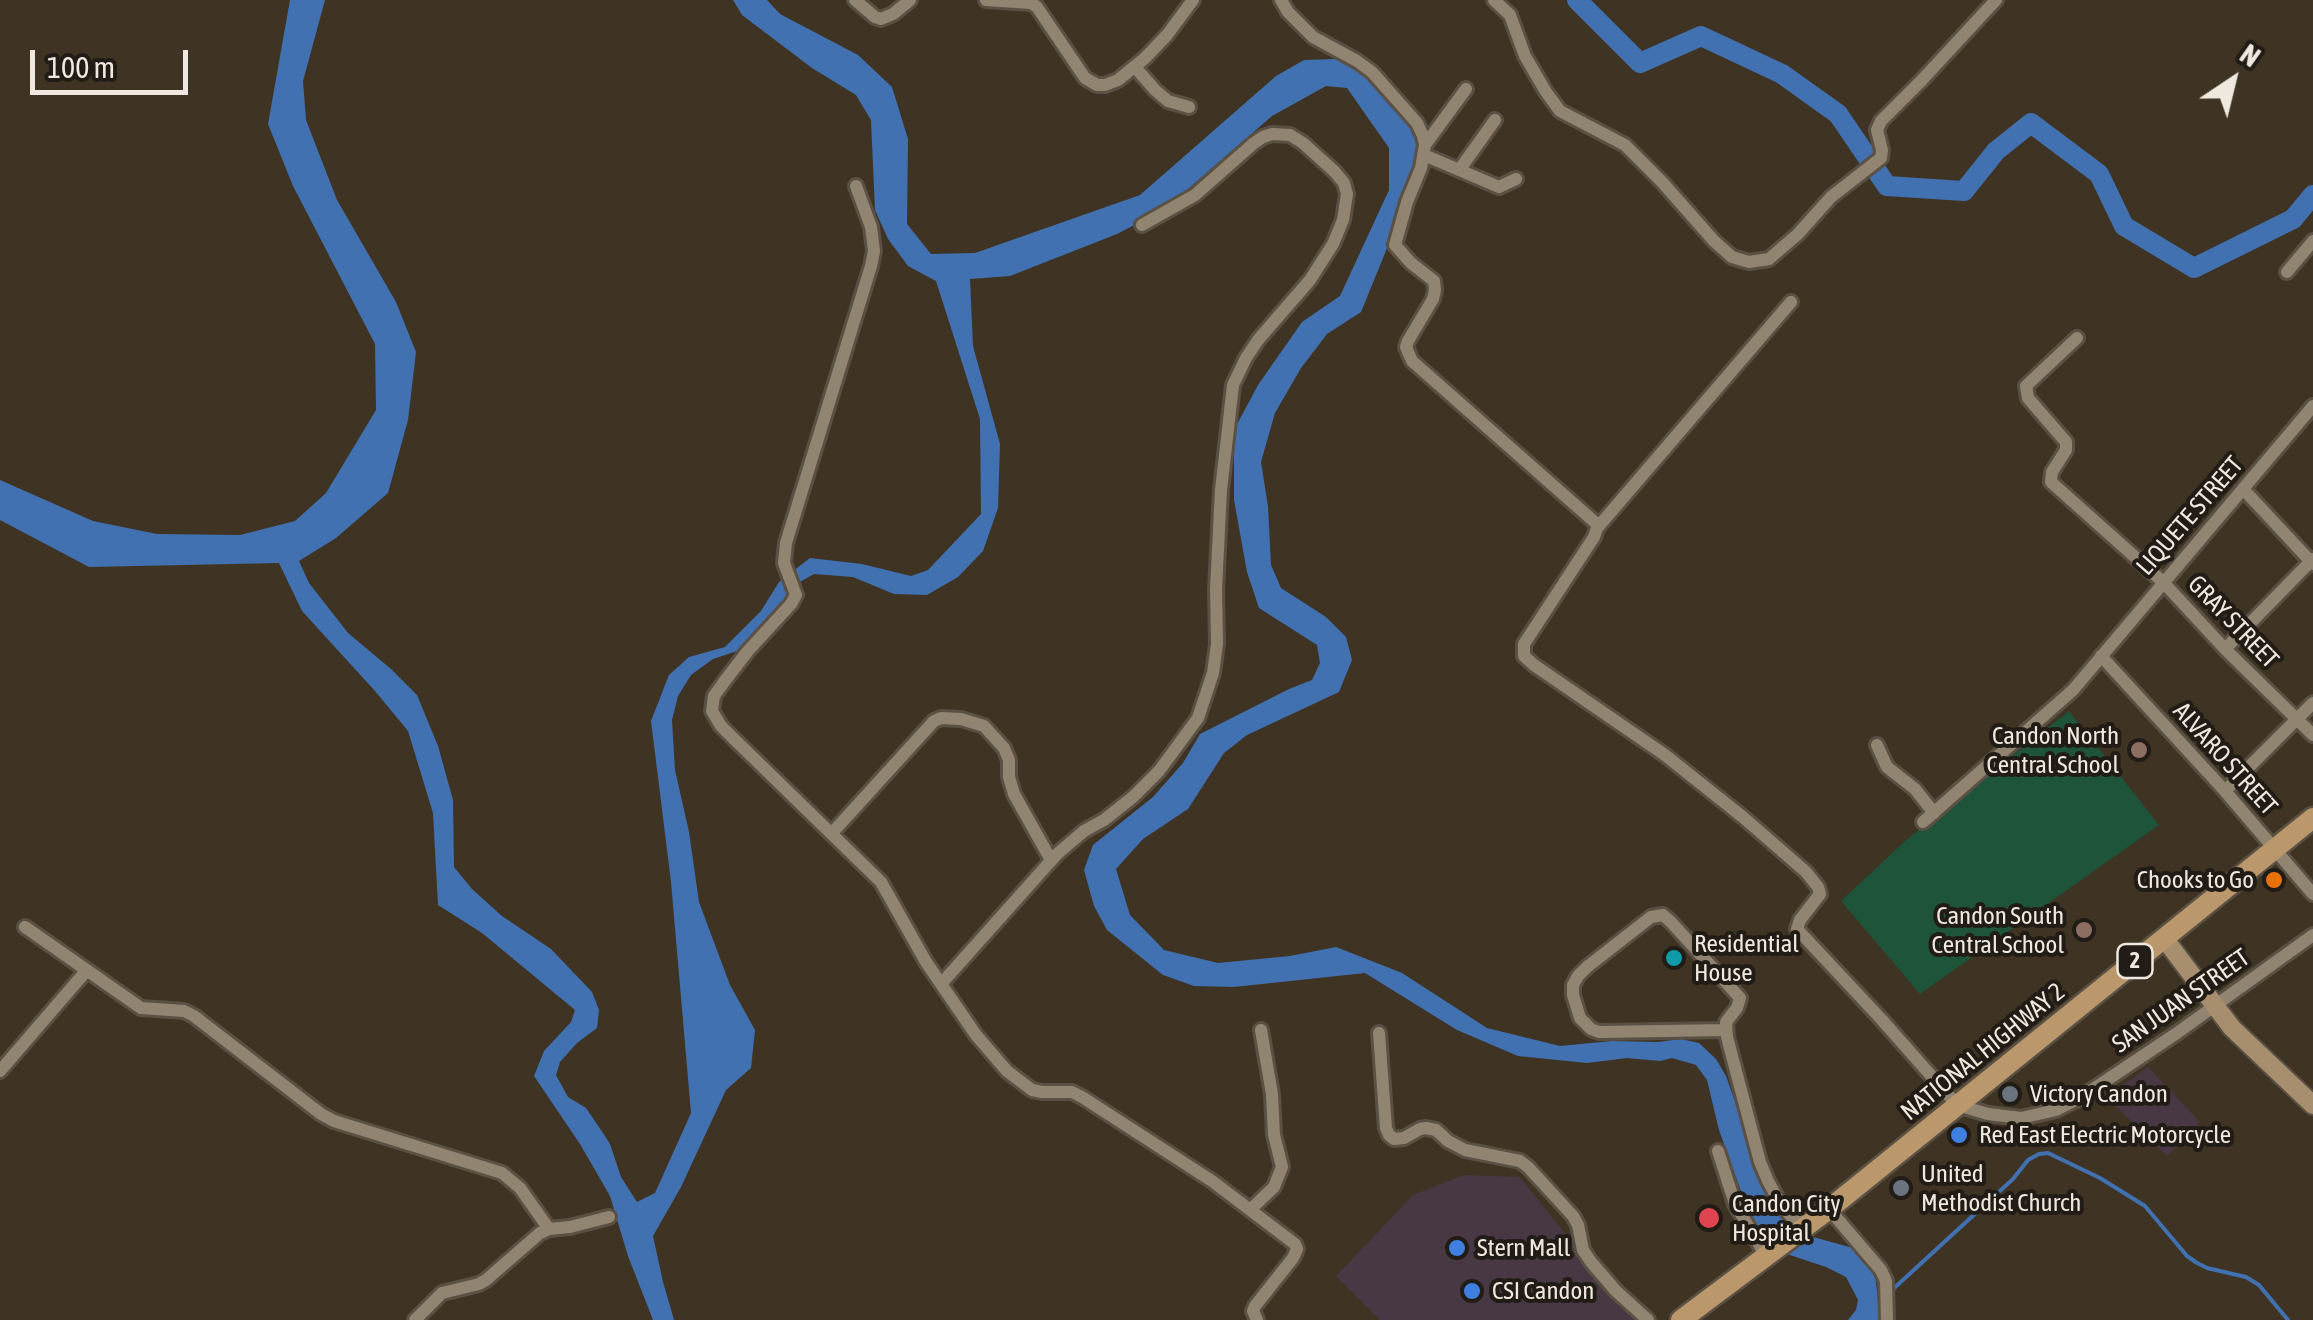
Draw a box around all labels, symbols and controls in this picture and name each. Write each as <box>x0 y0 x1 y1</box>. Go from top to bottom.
scale bar <box>35 30 192 92</box>
north arrow <box>2183 30 2283 130</box>
text: N <box>2234 38 2266 73</box>
text: 100 m <box>47 50 115 84</box>
street label: LIQUETE STREET <box>2130 451 2250 581</box>
street label: GRAY STREET <box>2181 569 2285 675</box>
street label: ALVARO STREET <box>2167 697 2283 821</box>
place label: Candon North Central School <box>1987 721 2119 780</box>
marker: Candon North Central School <box>2128 739 2150 761</box>
place label: Chooks to Go <box>2137 865 2254 895</box>
marker: Chooks to Go <box>2263 869 2285 891</box>
place label: Candon South Central School <box>1932 901 2064 960</box>
marker: Candon South Central School <box>2073 919 2095 941</box>
place label: Residential House <box>1694 929 1799 988</box>
street label: SAN JUAN STREET <box>2107 943 2255 1059</box>
road number: 2 <box>2118 944 2152 978</box>
marker: Residential House <box>1663 947 1685 969</box>
street label: NATIONAL HIGHWAY 2 <box>1895 977 2071 1127</box>
place label: Victory Candon <box>2030 1079 2168 1109</box>
marker: Victory Candon <box>1999 1083 2021 1105</box>
place label: Red East Electric Motorcycle <box>1979 1120 2231 1150</box>
marker: Red East Electric Motorcycle <box>1948 1124 1970 1146</box>
place label: United Methodist Church <box>1921 1159 2081 1218</box>
marker: United Methodist Church <box>1890 1177 1912 1199</box>
place label: Candon City Hospital <box>1732 1189 1841 1248</box>
marker: Candon City Hospital <box>1696 1205 1722 1231</box>
place label: Stern Mall <box>1477 1233 1570 1263</box>
marker: Stern Mall <box>1446 1237 1468 1259</box>
place label: CSI Candon <box>1492 1276 1594 1306</box>
marker: CSI Candon <box>1461 1280 1483 1302</box>

